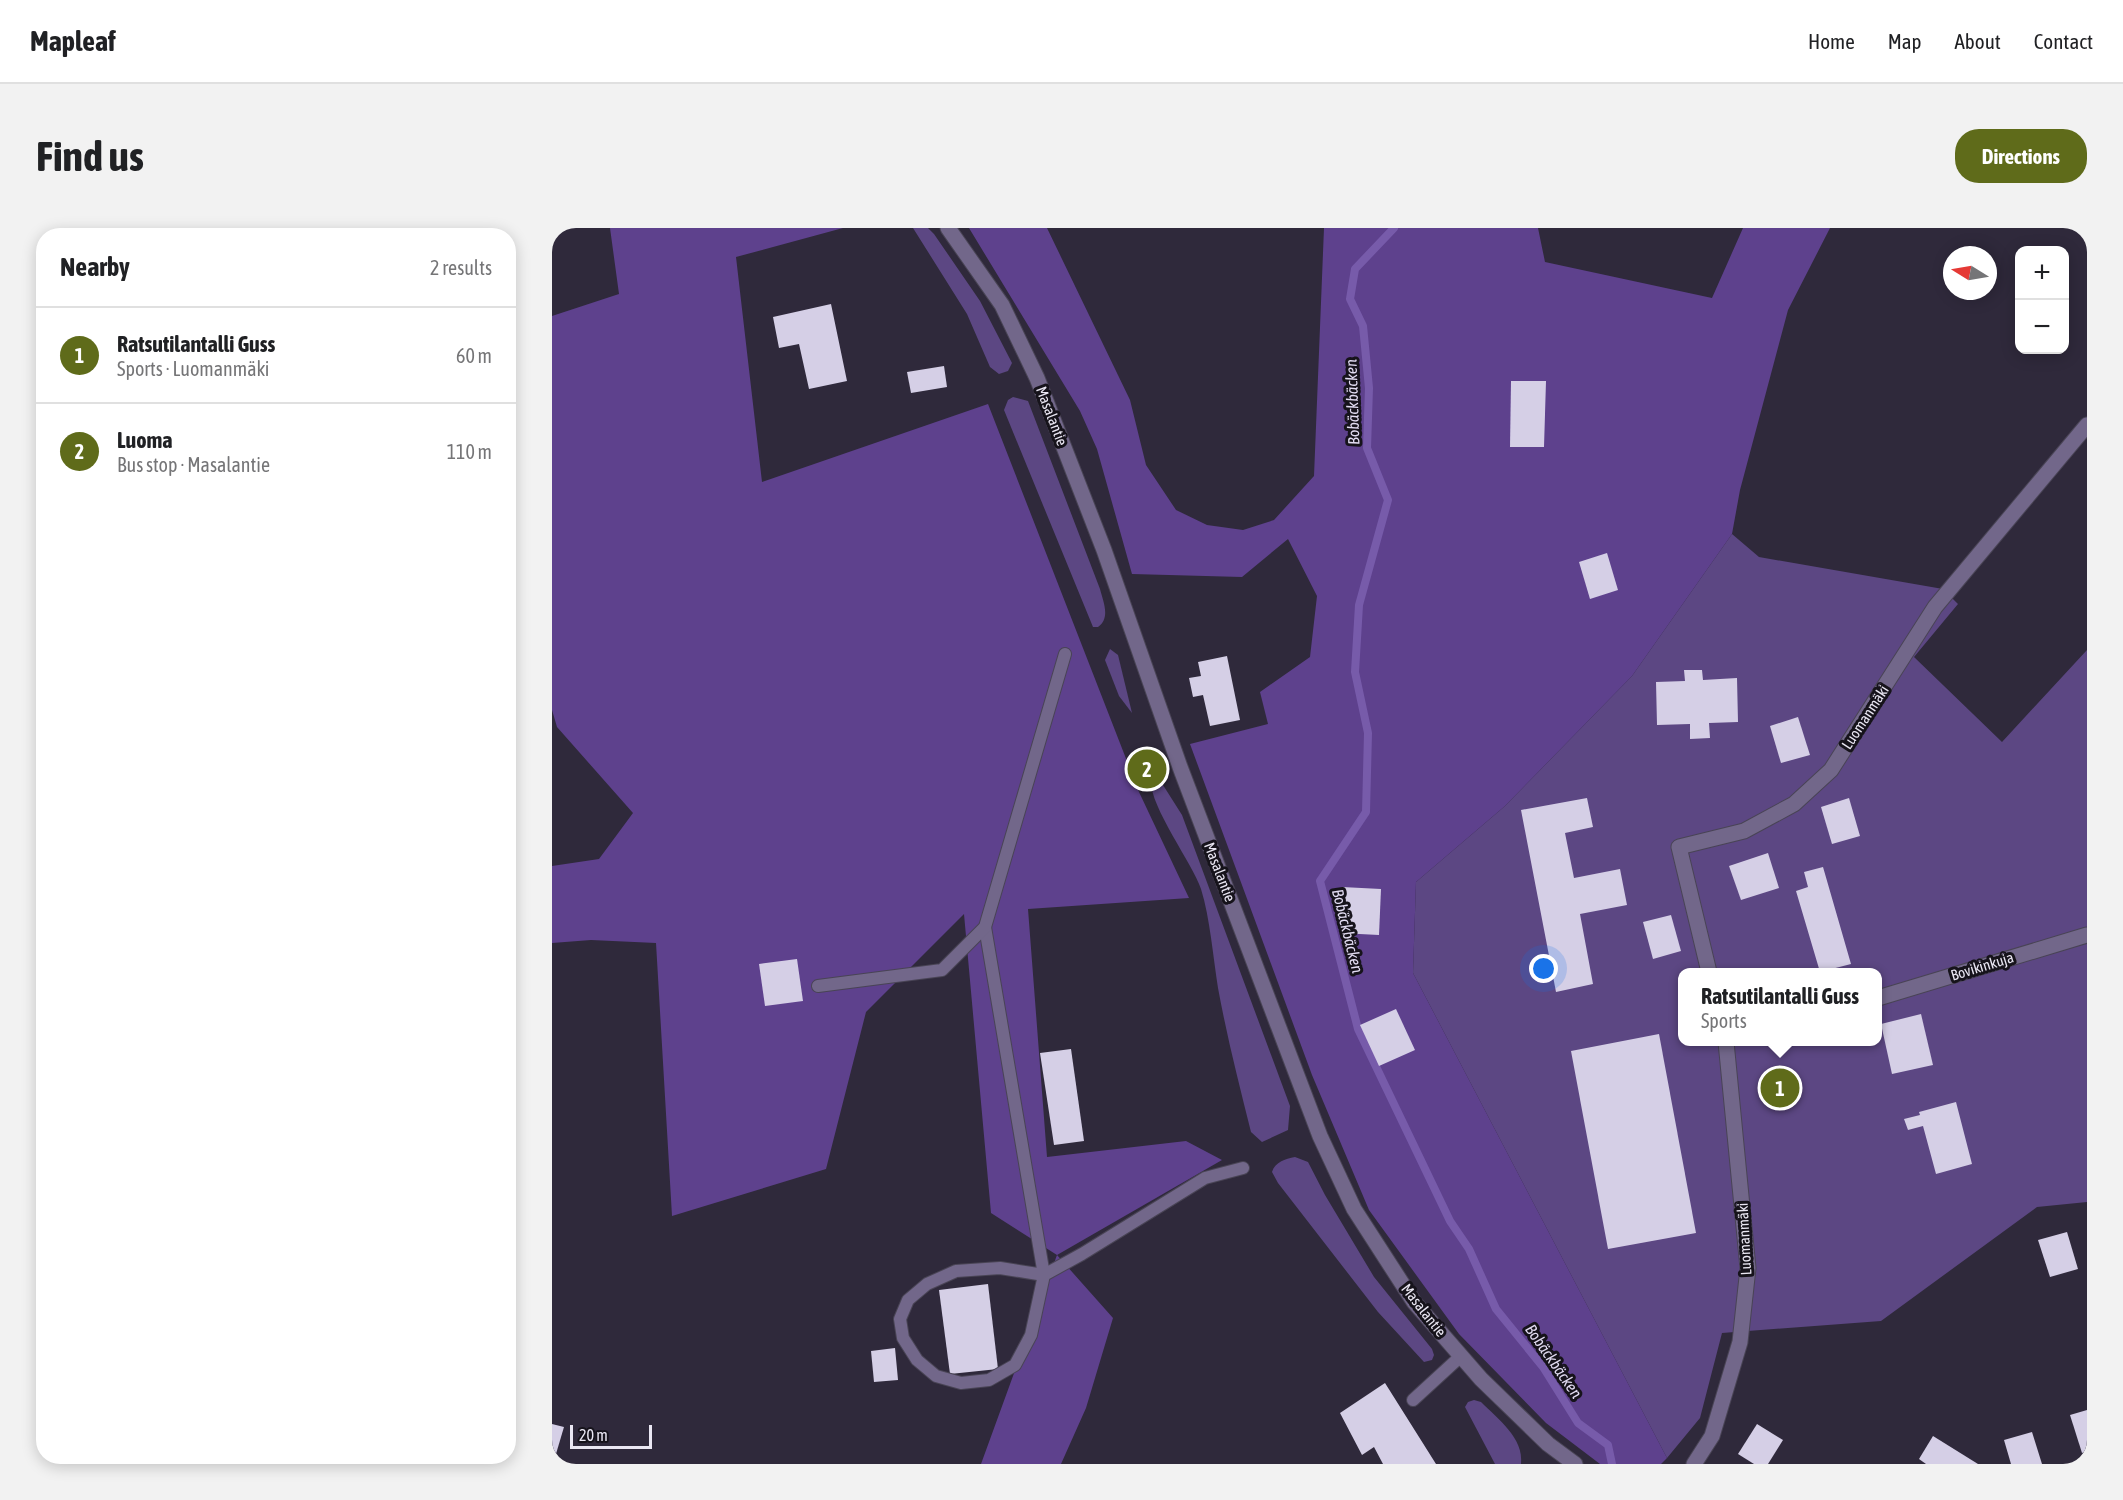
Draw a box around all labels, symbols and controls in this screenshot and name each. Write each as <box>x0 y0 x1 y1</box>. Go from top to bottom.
text: Mapleaf <box>30 25 116 57</box>
text: Home <box>1808 29 1855 53</box>
text: Map <box>1888 29 1922 53</box>
text: About <box>1955 29 2001 53</box>
text: Contact <box>2034 29 2093 53</box>
button: Directions <box>1955 129 2087 183</box>
text: Find us <box>36 132 144 180</box>
north arrow <box>1943 246 1997 300</box>
map controls <box>2015 246 2069 354</box>
button: + <box>2015 246 2069 300</box>
text: Nearby <box>60 252 130 282</box>
text: 2 results <box>430 256 492 279</box>
button: − <box>2015 300 2069 354</box>
text: Ratsutilantalli Guss <box>117 331 275 357</box>
text: 1 <box>75 344 84 367</box>
text: 60 m <box>456 344 492 367</box>
text: Sports · Luomanmäki <box>117 357 269 380</box>
water label: Bobäckbäcken <box>1342 359 1362 445</box>
street label: Masalantie <box>1033 384 1071 448</box>
text: Luoma <box>117 427 173 453</box>
text: 2 <box>75 440 84 463</box>
text: 110 m <box>447 440 492 463</box>
text: Bus stop · Masalantie <box>117 453 270 476</box>
street label: Luomanmäki <box>1838 682 1892 752</box>
pin: 2 <box>1128 746 1166 792</box>
street label: Masalantie <box>1201 840 1239 904</box>
water label: Bobäckbäcken <box>1329 887 1367 975</box>
street label: Bovikinkuja <box>1949 948 2015 984</box>
your location <box>1529 954 1558 983</box>
popup <box>1678 968 1882 1046</box>
text: Ratsutilantalli Guss <box>1701 983 1859 1009</box>
text: Sports <box>1701 1009 1747 1032</box>
pin: 1 <box>1760 1066 1800 1110</box>
street label: Luomanmäki <box>1734 1202 1754 1276</box>
street label: Masalantie <box>1398 1280 1450 1340</box>
water label: Bobäckbäcken <box>1522 1321 1586 1401</box>
scale bar <box>570 1422 652 1450</box>
text: 20 m <box>579 1426 608 1444</box>

